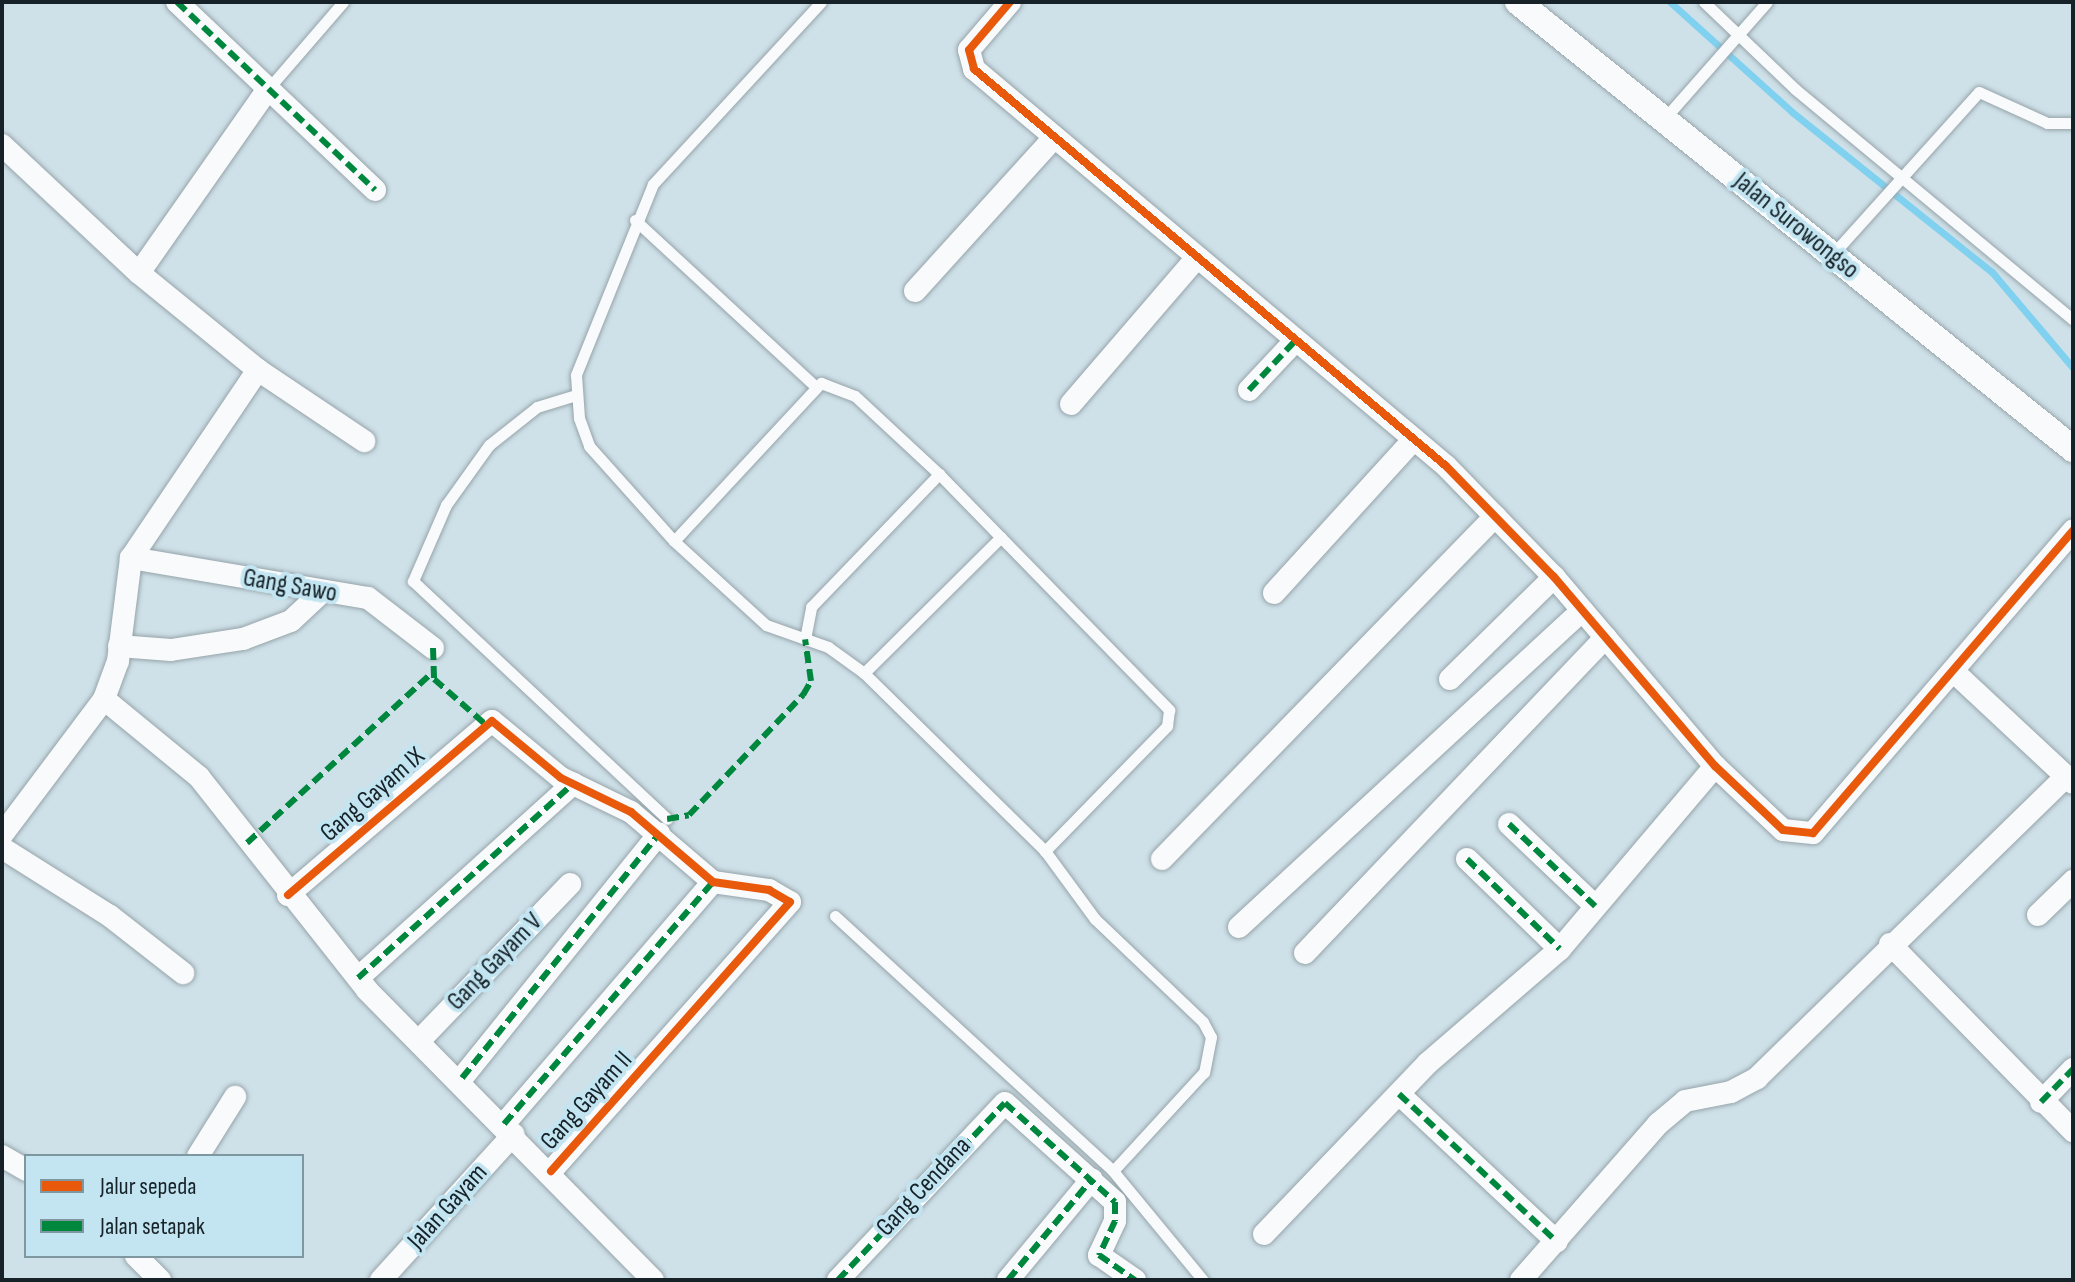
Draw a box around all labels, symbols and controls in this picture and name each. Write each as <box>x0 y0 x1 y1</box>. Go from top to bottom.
street label: Jalan Surowongso <box>1727 166 1865 286</box>
street label: Gang Sawo <box>241 562 339 610</box>
street label: Gang Gayam IX <box>315 741 431 849</box>
street label: Gang Gayam V <box>441 907 549 1017</box>
street label: Gang Gayam II <box>535 1045 639 1157</box>
street label: Gang Cendana <box>870 1131 978 1243</box>
legend <box>24 1154 304 1258</box>
street label: Jalan Gayam <box>401 1158 495 1256</box>
text: Jalur sepeda <box>100 1172 196 1201</box>
text: Jalan setapak <box>100 1212 205 1241</box>

